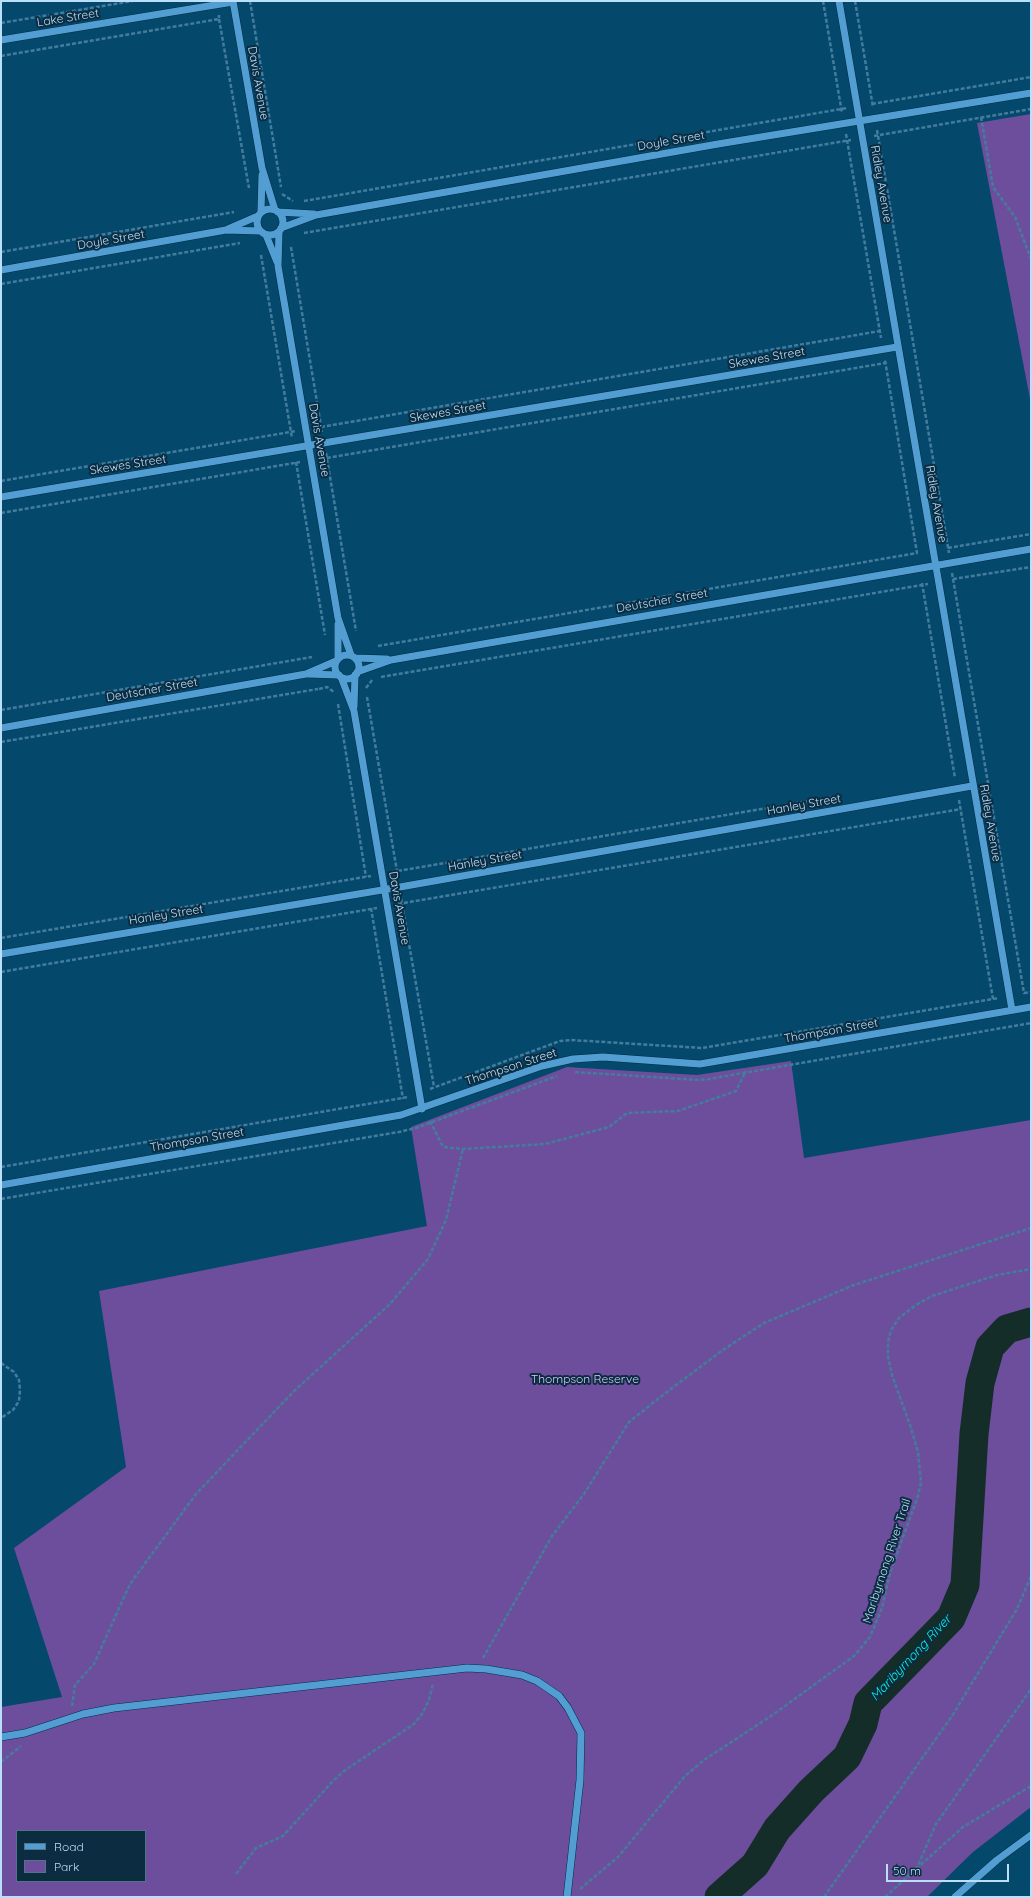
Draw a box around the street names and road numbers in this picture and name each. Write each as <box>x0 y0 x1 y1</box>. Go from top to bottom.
street label: Lake Street <box>36 6 100 30</box>
street label: Davis Avenue <box>244 45 272 121</box>
street label: Doyle Street <box>636 128 706 154</box>
street label: Ridley Avenue <box>867 144 895 224</box>
street label: Doyle Street <box>76 227 146 253</box>
street label: Skewes Street <box>728 344 806 372</box>
street label: Skewes Street <box>409 398 487 426</box>
street label: Davis Avenue <box>305 402 333 478</box>
street label: Skewes Street <box>89 452 167 478</box>
street label: Ridley Avenue <box>922 464 950 544</box>
street label: Deutscher Street <box>615 586 709 616</box>
street label: Deutscher Street <box>105 675 199 705</box>
street label: Ridley Avenue <box>976 783 1004 863</box>
street label: Hanley Street <box>766 791 842 819</box>
street label: Hanley Street <box>447 847 523 875</box>
street label: Davis Avenue <box>385 870 413 946</box>
street label: Hanley Street <box>128 902 204 928</box>
street label: Thompson Street <box>783 1016 879 1046</box>
street label: Thompson Street <box>463 1045 559 1089</box>
street label: Thompson Street <box>149 1125 245 1155</box>
street label: Maribyrnong River Trail <box>860 1497 914 1625</box>

